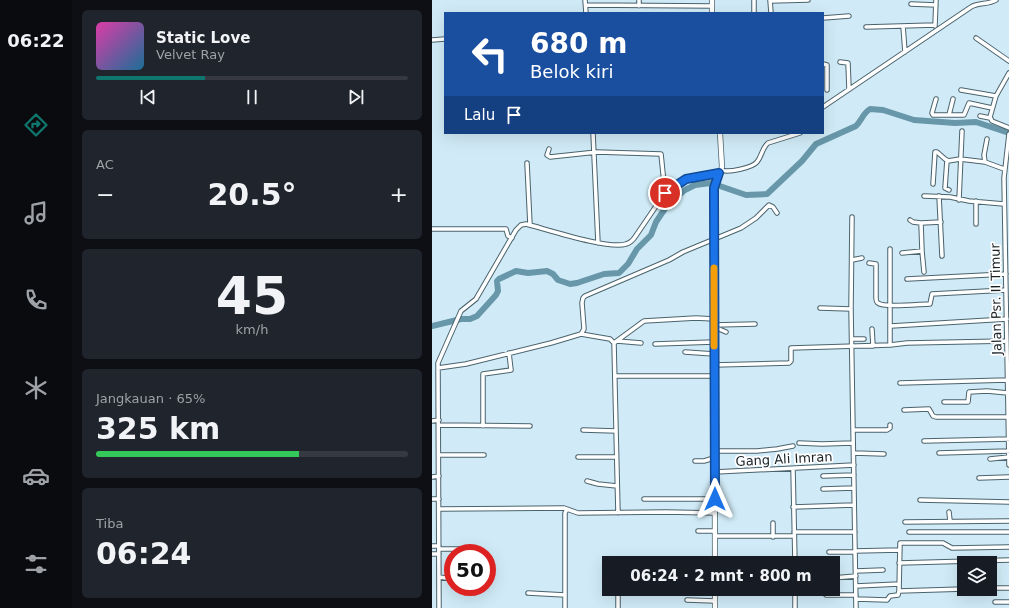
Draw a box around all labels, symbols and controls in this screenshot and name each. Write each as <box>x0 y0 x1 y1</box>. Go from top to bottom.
text: 680 m <box>530 27 627 60</box>
icon: left <box>464 28 516 80</box>
text: Static Love <box>156 29 250 47</box>
text: 06:22 <box>7 30 65 51</box>
text: Velvet Ray <box>156 47 225 62</box>
text: Belok kiri <box>530 61 613 82</box>
icon: previous <box>137 86 159 108</box>
icon: pause <box>241 86 263 108</box>
icon: next <box>345 86 367 108</box>
icon: arrive <box>503 104 525 126</box>
text: Lalu <box>464 106 495 124</box>
icon: directions <box>22 111 50 139</box>
text: AC <box>96 157 114 172</box>
pin <box>648 176 682 210</box>
text: 20.5° <box>207 177 297 212</box>
text: − <box>96 182 114 207</box>
text: + <box>390 182 408 207</box>
icon: arrive <box>654 182 676 204</box>
icon: music <box>22 199 50 227</box>
street label: Jalan Psr. II Timur <box>988 242 1004 356</box>
text: 45 <box>216 266 288 326</box>
icon: phone <box>22 286 50 314</box>
text: km/h <box>236 322 268 337</box>
icon: climate <box>22 374 50 402</box>
text: Jangkauan · 65% <box>96 391 205 406</box>
text: 325 km <box>96 411 220 446</box>
street label: Gang Ali Imran <box>735 449 833 469</box>
icon: car <box>22 462 50 490</box>
position arrow <box>694 478 736 520</box>
text: Tiba <box>96 516 123 531</box>
text: 06:24 <box>96 536 192 571</box>
speed limit sign: 50 <box>444 544 496 596</box>
icon: filters <box>22 550 50 578</box>
map controls <box>957 556 997 596</box>
button: layers <box>957 556 997 596</box>
text: 06:24 · 2 mnt · 800 m <box>630 567 812 585</box>

